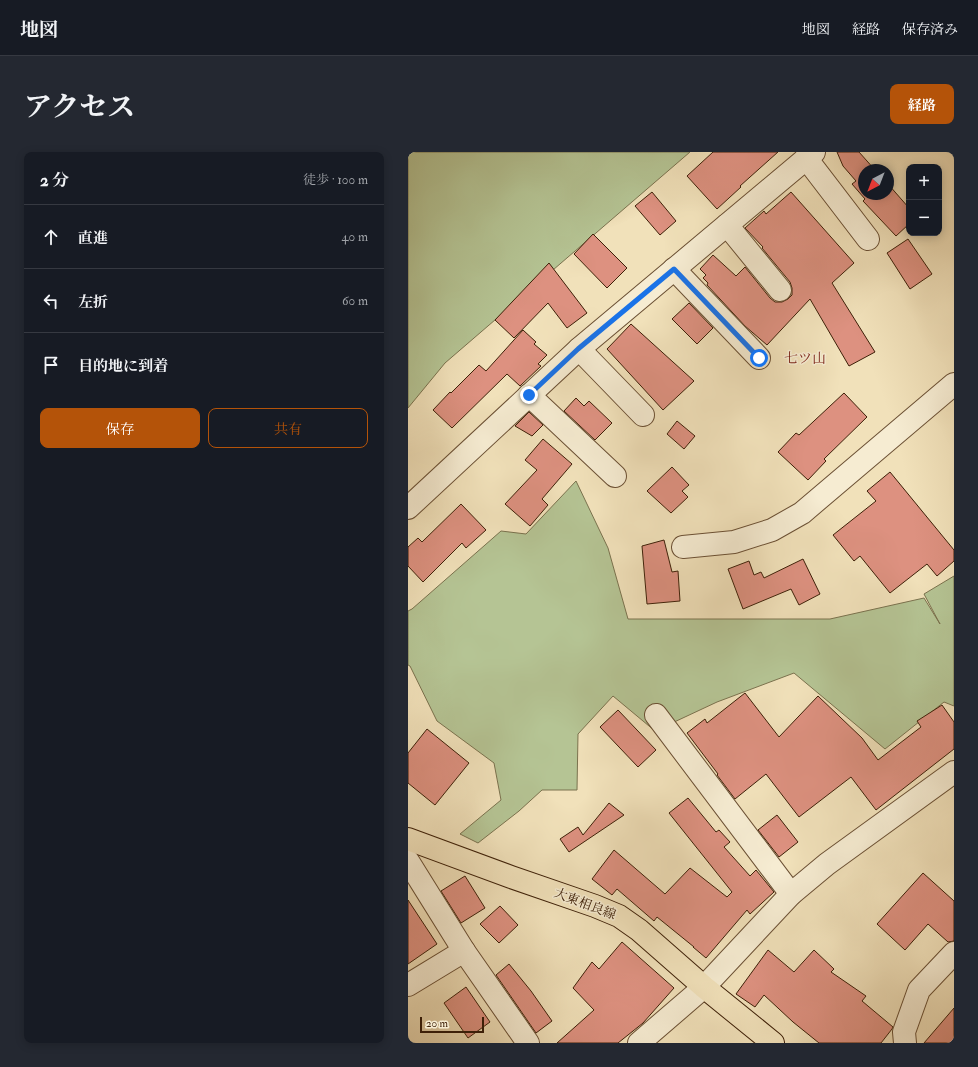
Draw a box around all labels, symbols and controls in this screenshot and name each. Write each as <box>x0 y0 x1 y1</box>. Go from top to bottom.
text: 地図 <box>20 18 58 42</box>
text: 地図 <box>802 21 830 38</box>
text: 経路 <box>852 21 880 38</box>
text: 保存済み <box>902 21 958 38</box>
button: 経路 <box>890 84 954 124</box>
text: アクセス <box>24 90 135 125</box>
north arrow <box>858 164 894 200</box>
map controls <box>906 164 942 236</box>
button: + <box>906 164 942 200</box>
text: 2 分 <box>40 170 69 191</box>
text: 徒歩 · 100 m <box>303 172 368 188</box>
button: − <box>906 200 942 236</box>
icon: ahead <box>40 226 62 248</box>
text: 直進 <box>78 229 108 248</box>
text: 40 m <box>342 229 368 245</box>
icon: left <box>40 290 62 312</box>
text: 左折 <box>78 293 108 312</box>
text: 60 m <box>342 293 368 309</box>
route start <box>750 349 768 367</box>
district label: 七ツ山 <box>784 350 826 367</box>
icon: arrive <box>40 354 62 376</box>
text: 目的地に到着 <box>78 357 168 376</box>
route end <box>520 386 538 404</box>
button: 保存 <box>40 408 200 448</box>
button: 共有 <box>208 408 368 448</box>
street label: 大東相良線 <box>552 885 618 923</box>
scale bar <box>420 1015 484 1034</box>
text: 20 m <box>426 1017 448 1030</box>

